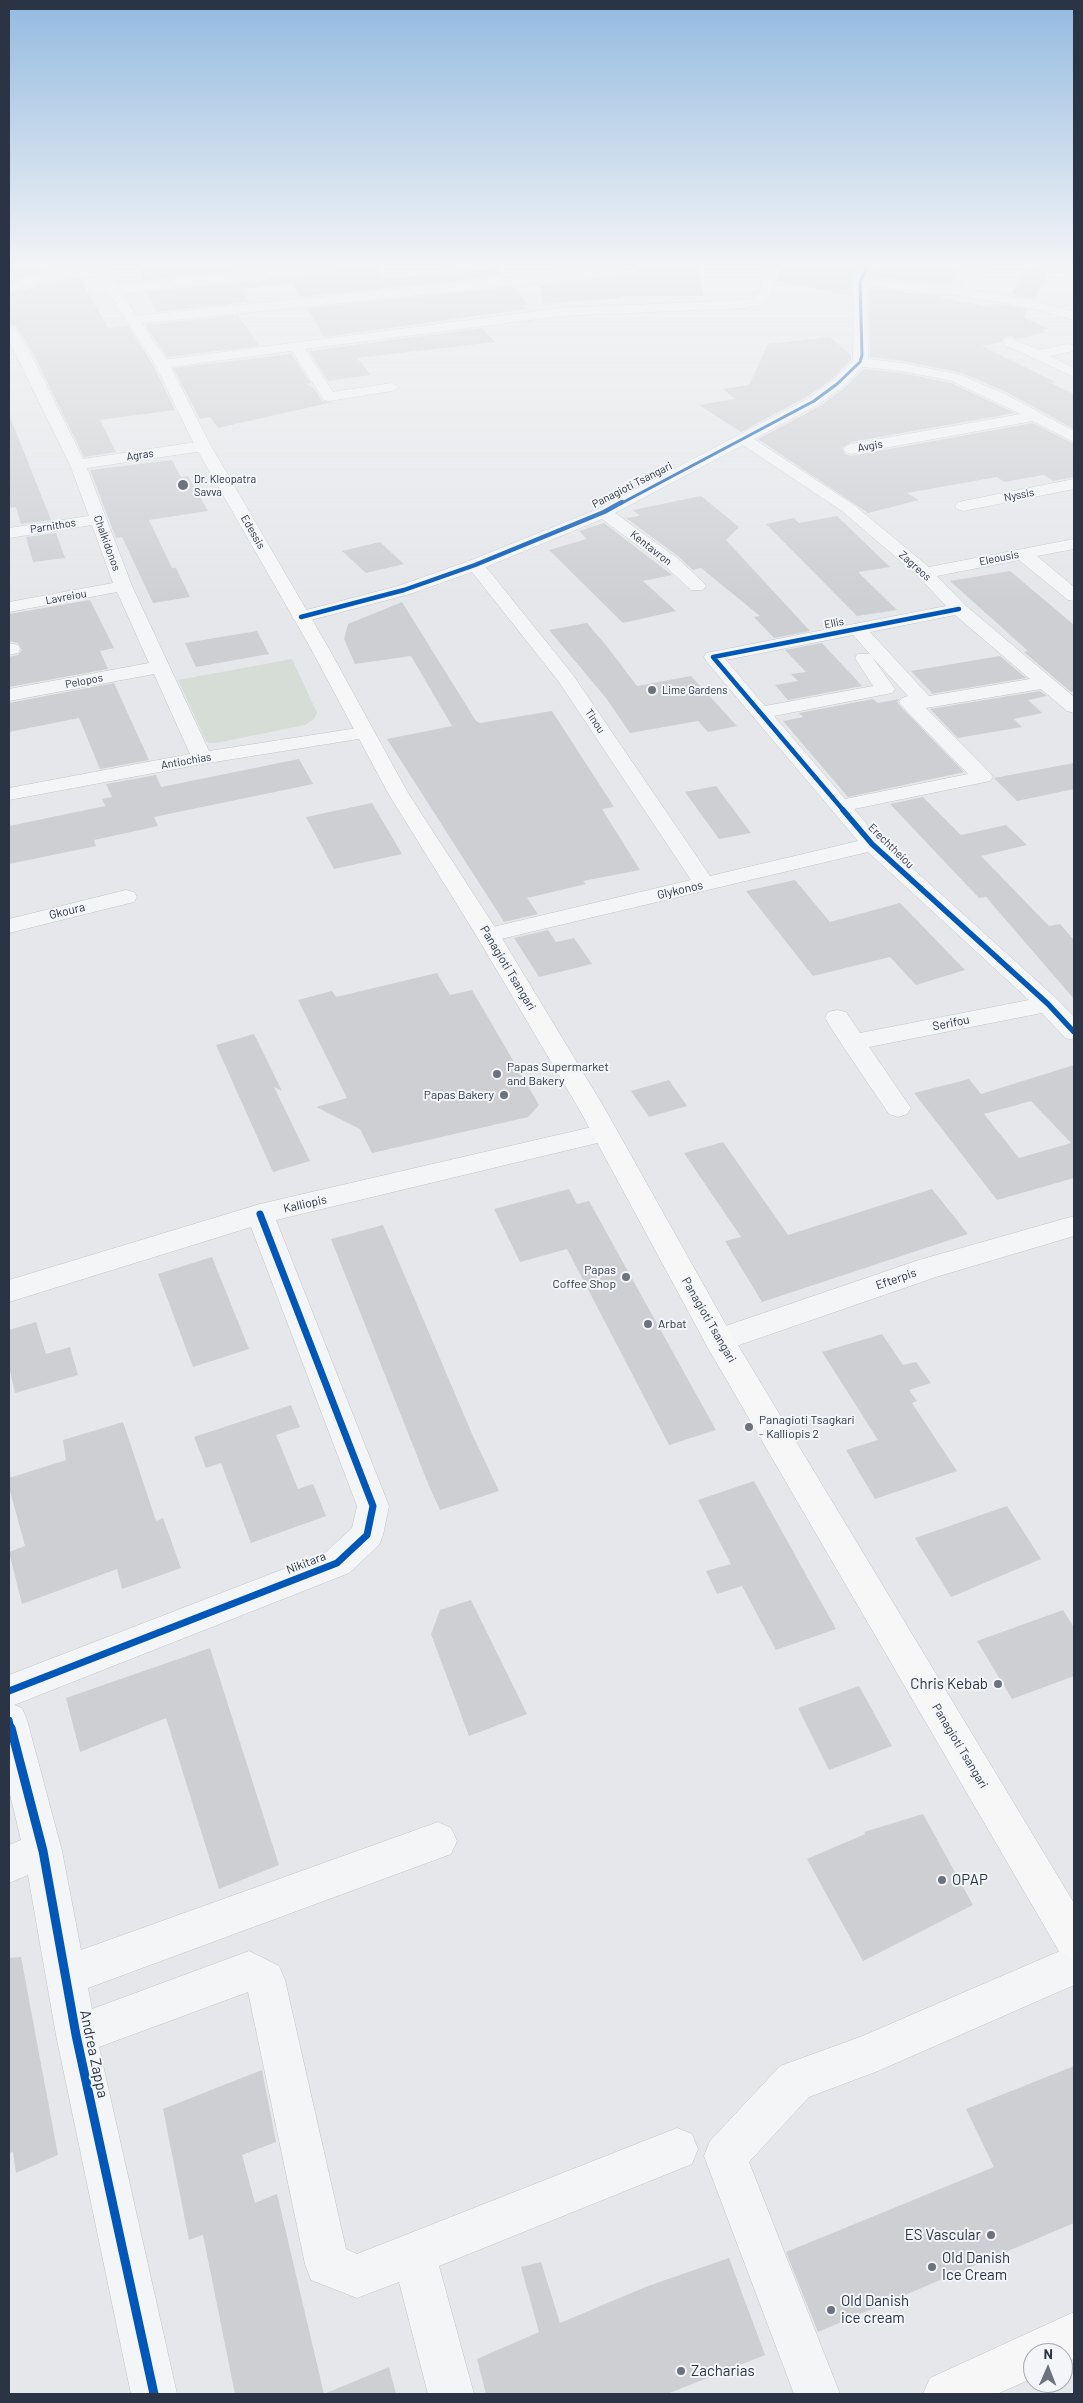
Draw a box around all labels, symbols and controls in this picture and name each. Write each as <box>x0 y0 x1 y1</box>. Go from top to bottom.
street label: Avgis <box>856 437 884 455</box>
street label: Agras <box>126 447 154 463</box>
street label: Panagioti Tsangari <box>590 459 674 511</box>
place label: Dr. Kleopatra Savva <box>194 472 256 498</box>
marker: Dr. Kleopatra Savva <box>176 478 190 492</box>
street label: Nyssis <box>1003 486 1035 504</box>
street label: Chalkidonos <box>91 513 123 573</box>
street label: Edessis <box>238 513 268 551</box>
street label: Parnithos <box>29 516 77 536</box>
street label: Kentavron <box>628 528 674 568</box>
street label: Zagreos <box>896 548 934 584</box>
street label: Eleousis <box>978 548 1020 568</box>
street label: Lavreiou <box>44 587 88 607</box>
street label: Ellis <box>823 615 845 631</box>
street label: Pelopos <box>64 671 104 691</box>
place label: Lime Gardens <box>662 683 727 697</box>
marker: Lime Gardens <box>646 684 658 696</box>
street label: Tinou <box>582 706 608 736</box>
street label: Antiochias <box>160 750 212 772</box>
street label: Erechtheiou <box>865 821 917 871</box>
street label: Glykonos <box>656 878 704 902</box>
street label: Gkoura <box>48 900 86 922</box>
street label: Panagioti Tsangari <box>477 923 539 1013</box>
street label: Serifou <box>931 1012 971 1034</box>
place label: Papas Supermarket and Bakery <box>507 1060 609 1088</box>
marker: Papas Supermarket and Bakery <box>491 1068 503 1080</box>
place label: Papas Bakery <box>424 1088 494 1102</box>
marker: Papas Bakery <box>498 1089 510 1101</box>
street label: Kalliopis <box>282 1192 328 1216</box>
place label: Papas Coffee Shop <box>553 1263 616 1291</box>
street label: Efterpis <box>874 1265 918 1293</box>
marker: Papas Coffee Shop <box>620 1271 632 1283</box>
street label: Panagioti Tsangari <box>679 1275 739 1365</box>
place label: Arbat <box>658 1317 687 1331</box>
marker: Arbat <box>642 1318 654 1330</box>
place label: Panagioti Tsagkari - Kalliopis 2 <box>759 1413 855 1441</box>
marker: Panagioti Tsagkari - Kalliopis 2 <box>743 1421 755 1433</box>
street label: Nikitara <box>284 1549 328 1577</box>
place label: Chris Kebab <box>910 1675 988 1693</box>
marker: Chris Kebab <box>992 1678 1004 1690</box>
street label: Panagioti Tsangari <box>929 1701 991 1791</box>
place label: OPAP <box>952 1871 988 1889</box>
marker: OPAP <box>936 1874 948 1886</box>
street label: Andrea Zappa <box>76 2008 112 2100</box>
place label: ES Vascular <box>905 2226 981 2244</box>
marker: ES Vascular <box>985 2229 997 2241</box>
place label: Old Danish Ice Cream <box>942 2249 1010 2284</box>
marker: Old Danish Ice Cream <box>926 2261 938 2273</box>
place label: Old Danish ice cream <box>841 2292 909 2327</box>
marker: Old Danish ice cream <box>825 2304 837 2316</box>
north arrow <box>1023 2343 1073 2393</box>
text: N <box>1043 2345 1053 2362</box>
place label: Zacharias <box>691 2362 755 2380</box>
marker: Zacharias <box>675 2365 687 2377</box>

